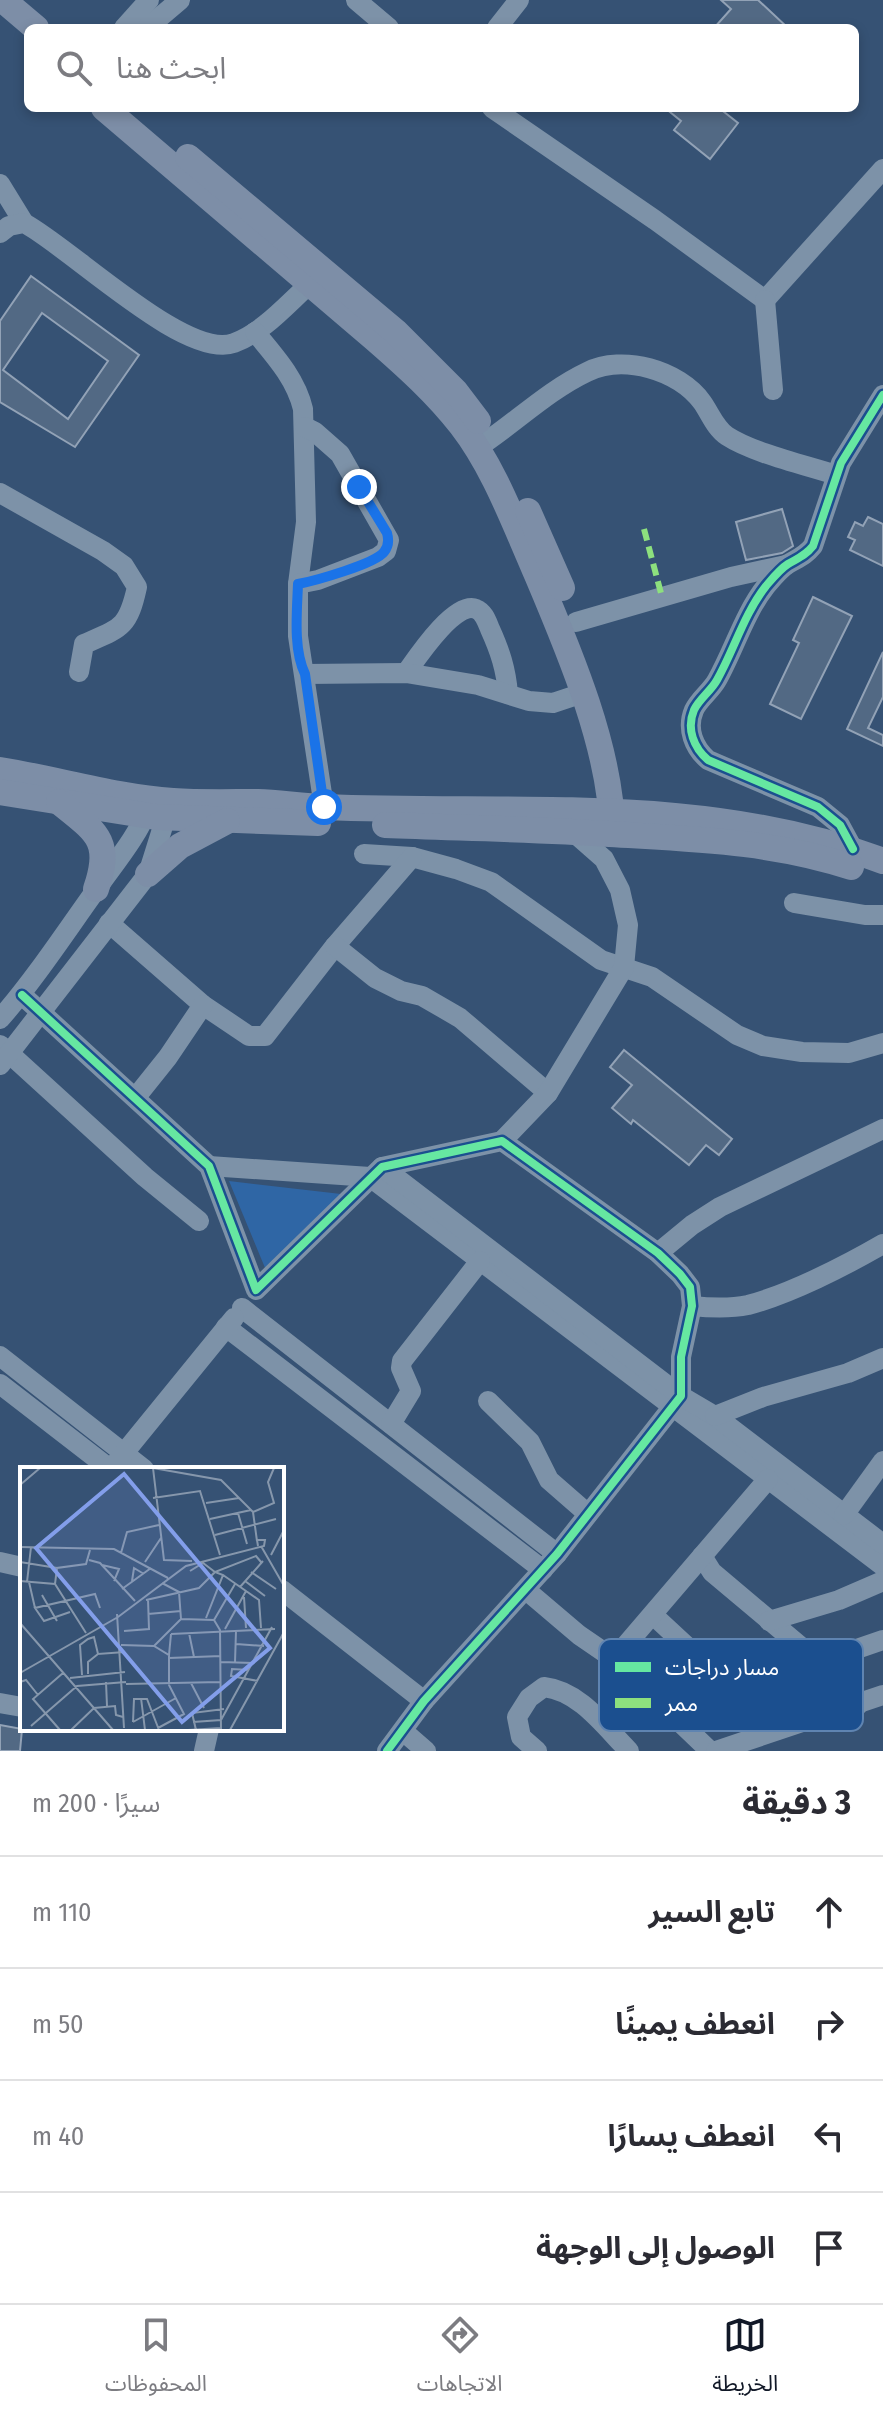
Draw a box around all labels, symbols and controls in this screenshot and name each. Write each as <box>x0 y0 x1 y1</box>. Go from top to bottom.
search box <box>24 24 859 112</box>
icon: search <box>52 46 96 90</box>
text: ابحث هنا <box>116 50 226 86</box>
route end <box>341 469 377 505</box>
route start <box>306 789 342 825</box>
inset map <box>20 1467 284 1731</box>
legend <box>599 1639 863 1731</box>
text: مسار دراجات <box>665 1654 779 1681</box>
text: ممر <box>664 1690 698 1717</box>
text: 3 دقيقة <box>742 1782 851 1823</box>
text: سيرًا · 200 m <box>32 1788 160 1819</box>
icon: ahead <box>807 1890 851 1934</box>
text: تابع السير <box>648 1894 775 1930</box>
text: 110 m <box>32 1897 92 1928</box>
icon: right <box>807 2002 851 2046</box>
text: انعطف يمينًا <box>615 2006 775 2042</box>
text: 50 m <box>32 2009 84 2040</box>
icon: left <box>807 2114 851 2158</box>
text: انعطف يسارًا <box>608 2118 775 2154</box>
text: 40 m <box>32 2121 84 2152</box>
icon: arrive <box>807 2226 851 2270</box>
text: الوصول إلى الوجهة <box>536 2230 775 2266</box>
tab: المحفوظات <box>105 2313 207 2407</box>
tab: الاتجاهات <box>417 2313 503 2407</box>
tab: الخريطة <box>712 2313 778 2407</box>

